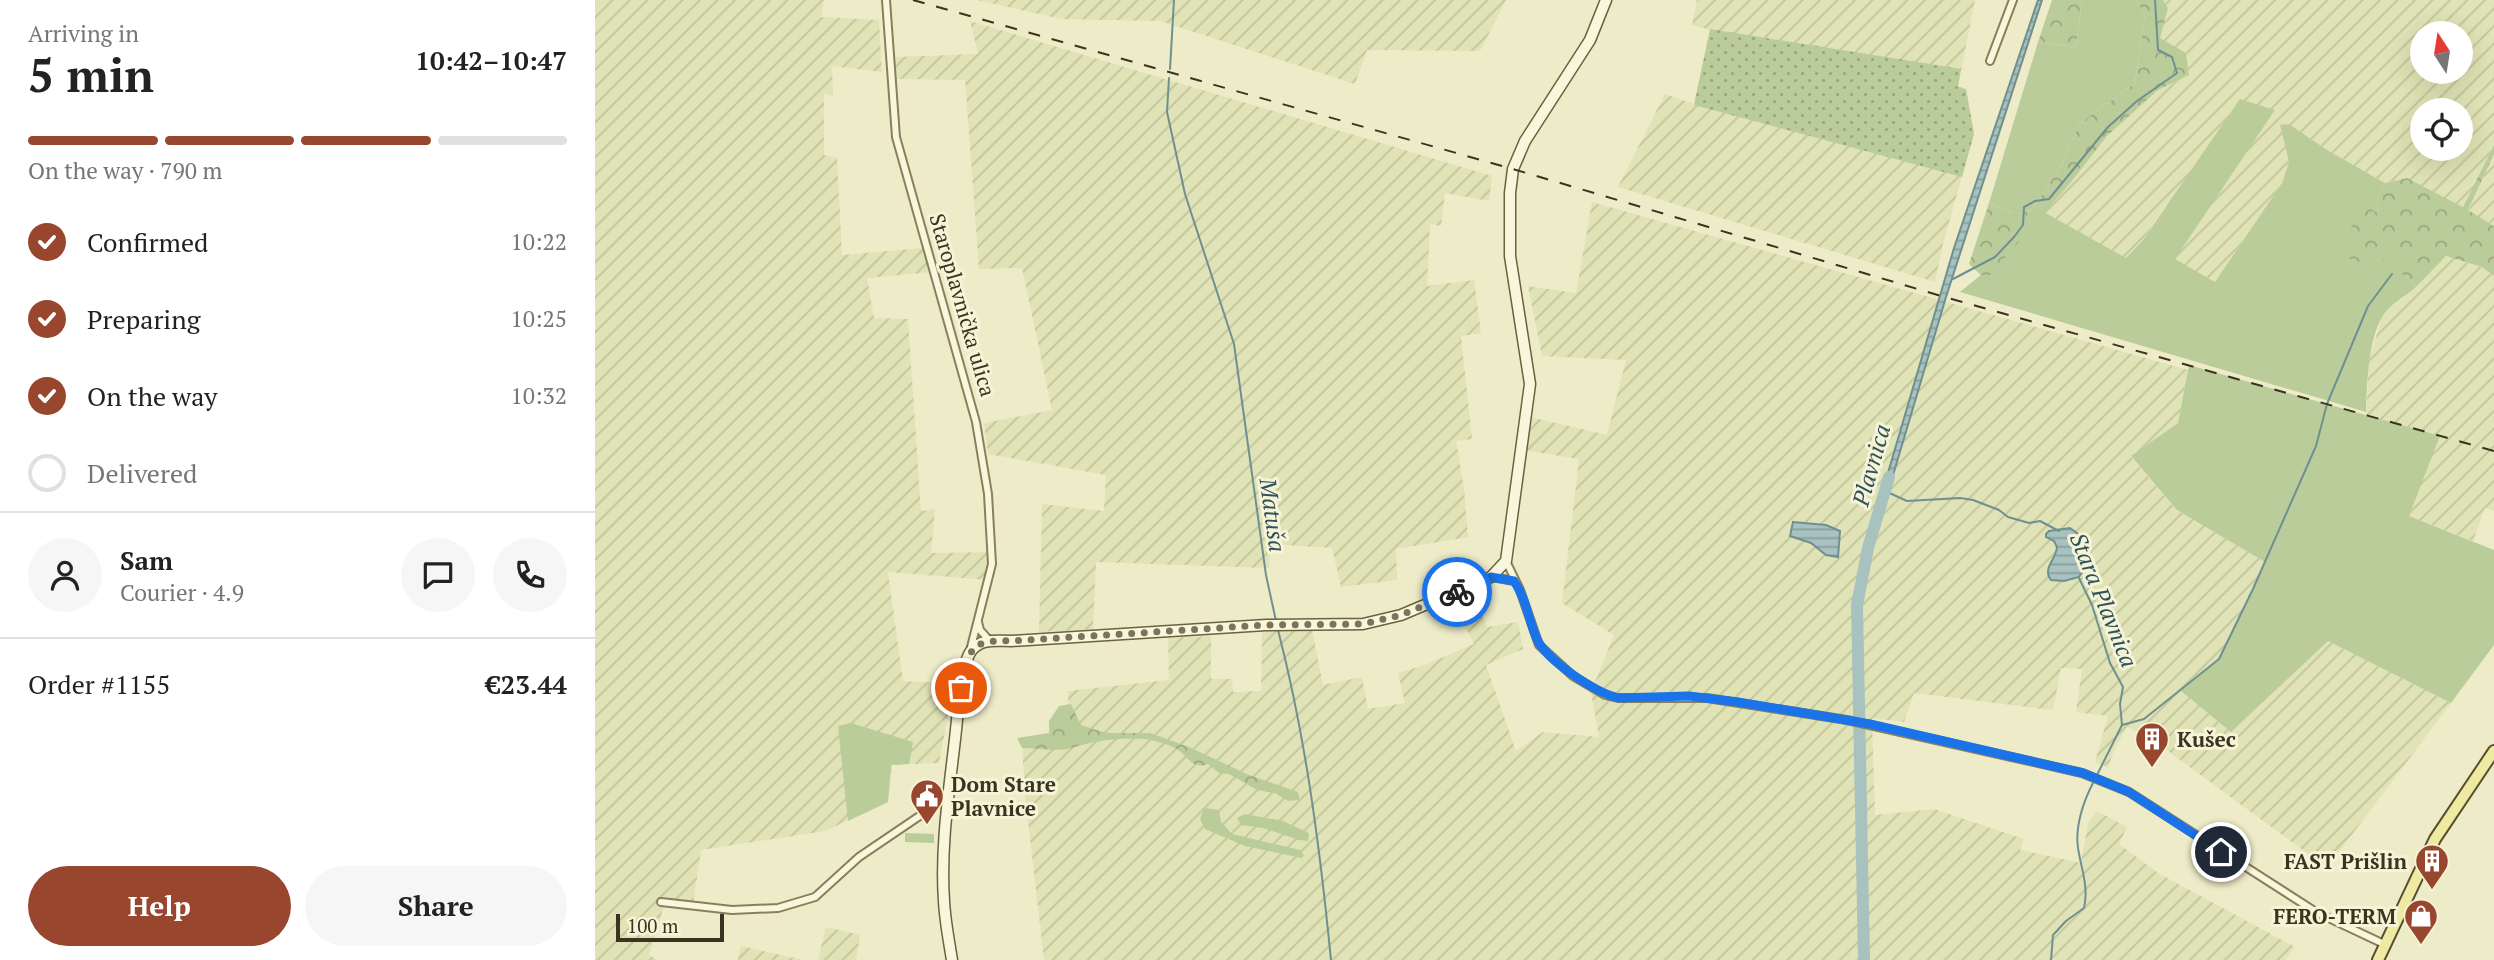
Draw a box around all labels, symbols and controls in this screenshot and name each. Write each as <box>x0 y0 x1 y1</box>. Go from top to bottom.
text: Arriving in <box>28 18 139 49</box>
north arrow <box>2410 21 2473 84</box>
map controls <box>2410 21 2473 161</box>
text: 10:42–10:47 <box>415 43 567 77</box>
text: 5 min <box>28 44 154 105</box>
button: locate <box>2410 98 2473 161</box>
text: On the way · 790 m <box>28 155 222 186</box>
street label: Staroplavnička ulica <box>923 210 1003 400</box>
icon: check <box>28 223 66 261</box>
text: Confirmed <box>87 225 208 259</box>
text: 10:22 <box>510 226 567 257</box>
icon: check <box>28 300 66 338</box>
text: Preparing <box>87 302 200 336</box>
text: 10:25 <box>510 303 567 334</box>
icon: check <box>28 377 66 415</box>
text: On the way <box>87 379 218 413</box>
text: 10:32 <box>510 380 567 411</box>
water label: Plavnica <box>1844 421 1897 510</box>
text: Delivered <box>87 456 197 490</box>
water label: Matuša <box>1252 475 1294 554</box>
water label: Stara Plavnica <box>2063 528 2145 672</box>
button: person <box>28 538 102 612</box>
button: chat <box>401 538 475 612</box>
button: phone <box>493 538 567 612</box>
text: Sam <box>120 543 173 577</box>
courier <box>1422 557 1492 627</box>
icon: bike <box>1438 573 1476 611</box>
text: Courier · 4.9 <box>120 577 244 608</box>
pin <box>931 658 991 718</box>
text: Order #1155 <box>28 667 170 701</box>
text: €23.44 <box>486 667 567 701</box>
icon: bag <box>942 669 980 707</box>
building icon: Kušec <box>2133 720 2171 769</box>
place label: Kušec <box>2177 725 2236 753</box>
place label: Dom Stare Plavnice <box>951 770 1056 822</box>
public building icon: Dom Stare Plavnice <box>908 777 946 826</box>
pin <box>2191 822 2251 882</box>
icon: home <box>2202 833 2240 871</box>
building icon: FAST Prišlin <box>2413 842 2451 891</box>
place label: FAST Prišlin <box>2284 847 2407 875</box>
button: Help <box>28 866 291 946</box>
button: Share <box>305 866 567 946</box>
shop icon: FERO-TERM <box>2402 897 2440 946</box>
place label: FERO-TERM <box>2273 902 2396 930</box>
scale bar <box>616 911 725 943</box>
text: 100 m <box>627 913 678 938</box>

